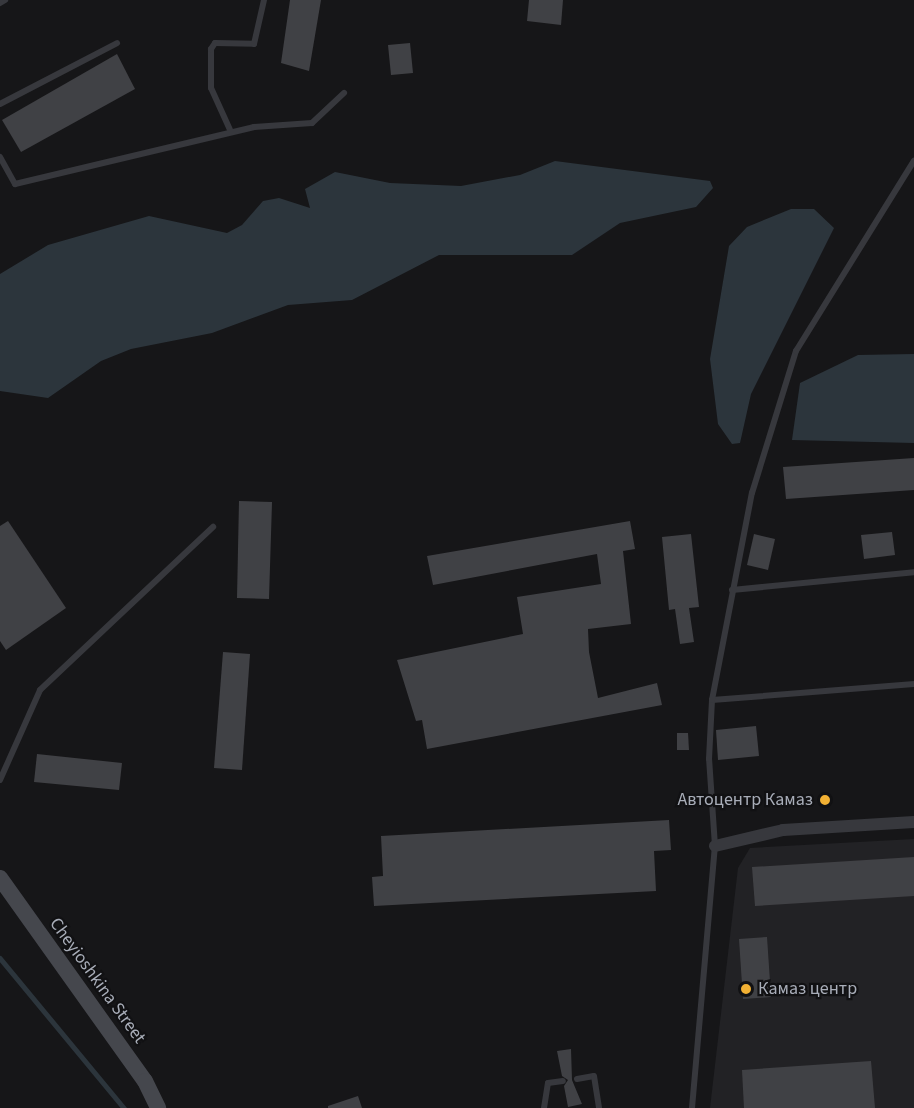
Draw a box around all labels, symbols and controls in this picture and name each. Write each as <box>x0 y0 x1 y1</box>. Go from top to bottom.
place label: Автоцентр Камаз <box>678 789 813 811</box>
marker: Автоцентр Камаз <box>818 793 832 807</box>
street label: Cheyioshkina Street <box>44 914 150 1048</box>
place label: Камаз центр <box>758 978 857 1000</box>
marker: Камаз центр <box>739 982 753 996</box>

